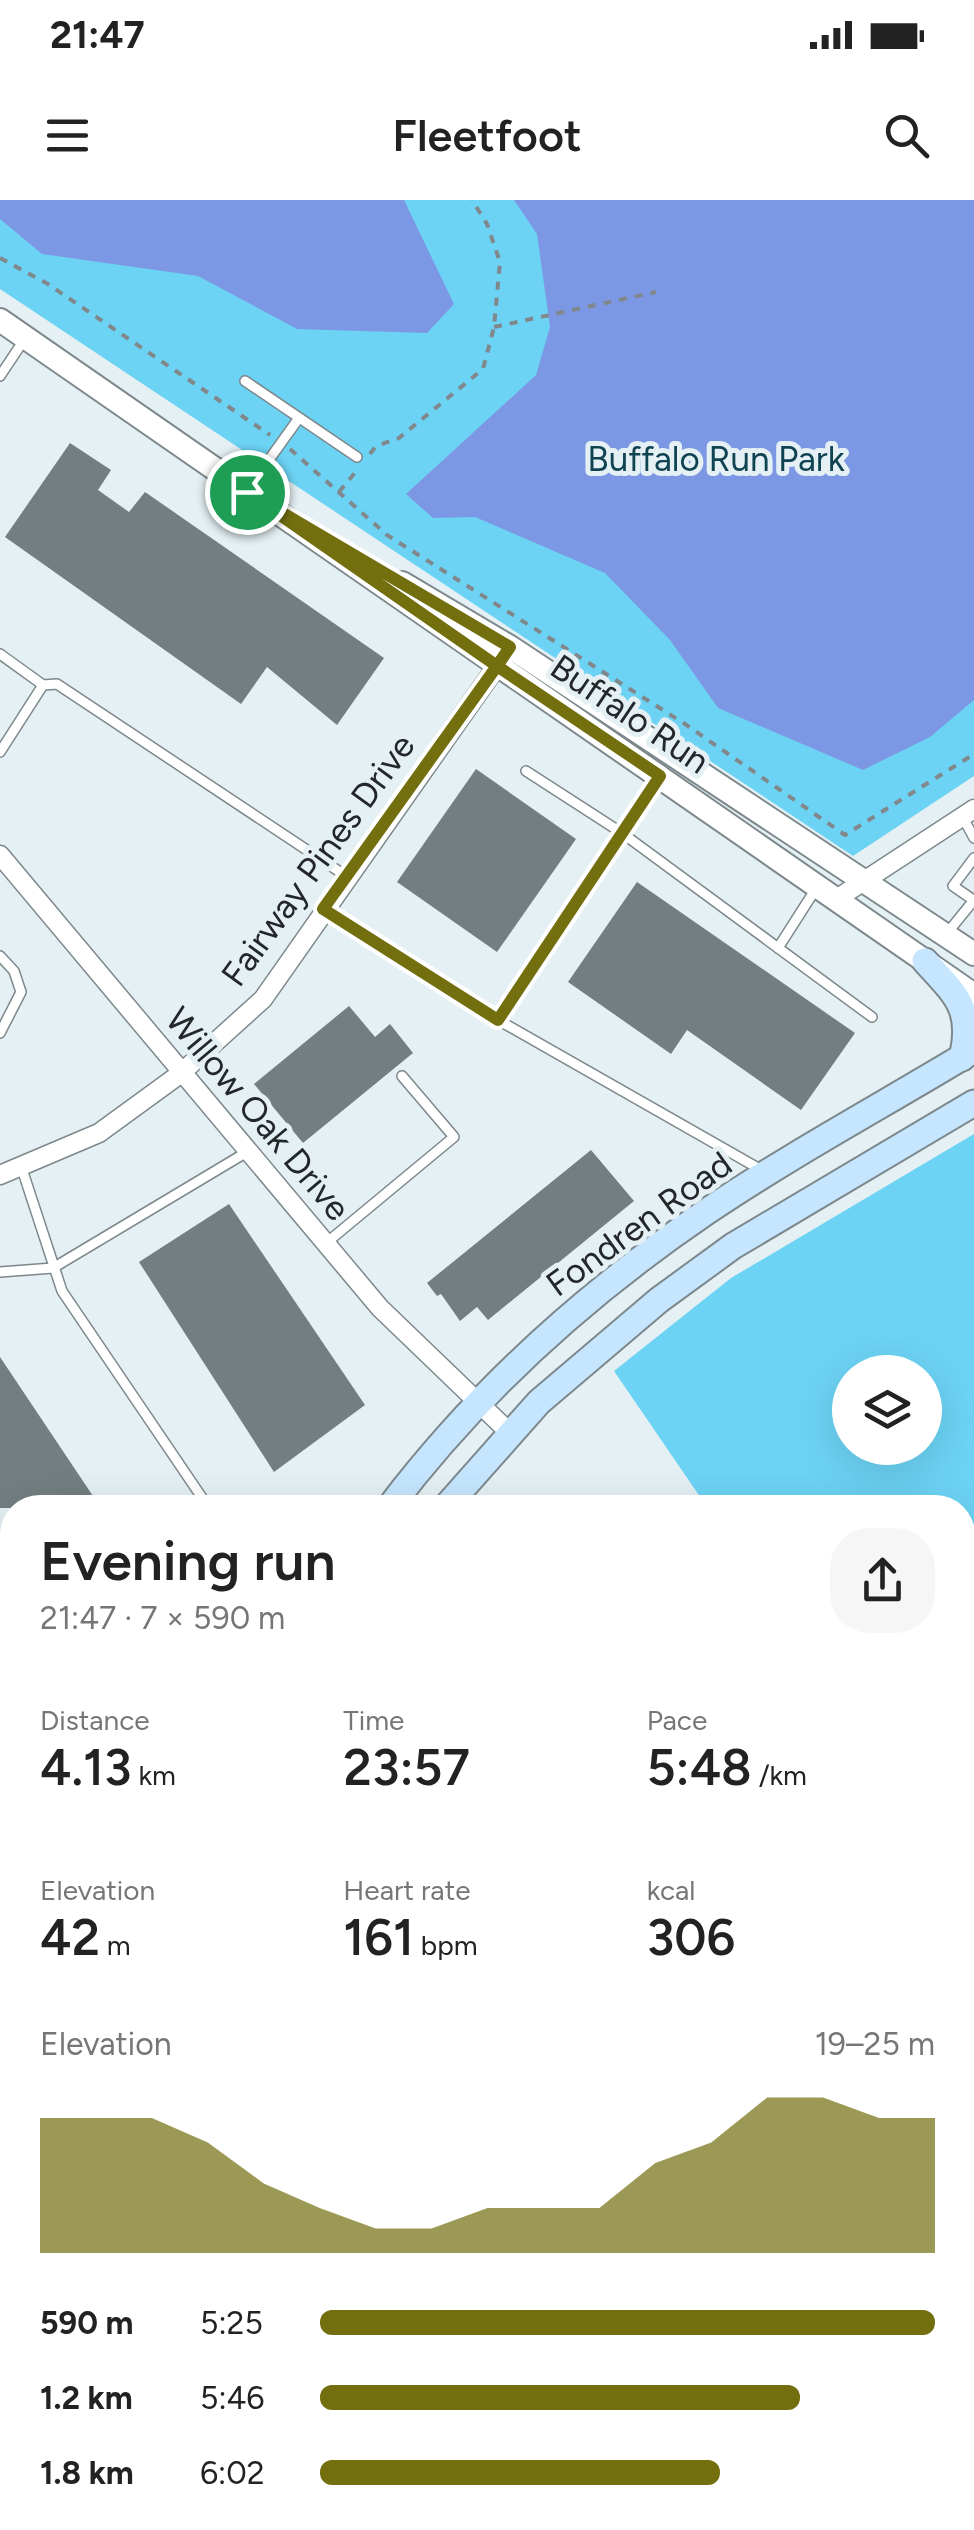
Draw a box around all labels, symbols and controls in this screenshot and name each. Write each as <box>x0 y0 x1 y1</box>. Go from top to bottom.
text: 21:47 <box>50 12 145 58</box>
icon: menu <box>40 108 95 163</box>
text: Fleetfoot <box>392 108 582 162</box>
icon: search <box>879 108 934 163</box>
park label: Buffalo Run Park <box>587 438 845 480</box>
pin <box>205 450 290 535</box>
icon: arrive <box>220 465 275 520</box>
street label: Buffalo Run <box>543 646 717 782</box>
street label: Fairway Pines Drive <box>212 726 424 994</box>
street label: Willow Oak Drive <box>157 999 359 1229</box>
street label: Fondren Road <box>538 1143 740 1305</box>
map controls <box>832 1355 942 1465</box>
button: layers <box>832 1355 942 1465</box>
text: Evening run <box>40 1528 336 1594</box>
button: share <box>830 1528 935 1633</box>
text: 21:47 · 7 × 590 m <box>40 1599 285 1637</box>
text: Distance <box>40 1703 150 1737</box>
text: Time <box>343 1703 404 1737</box>
text: Pace <box>647 1703 707 1737</box>
text: 4.13 <box>40 1737 132 1798</box>
text: 23:57 <box>343 1737 470 1798</box>
text: 5:48 <box>647 1737 752 1798</box>
text: km <box>132 1758 176 1792</box>
text: /km <box>752 1758 807 1792</box>
text: Elevation <box>40 1873 155 1907</box>
text: Heart rate <box>343 1873 470 1907</box>
text: kcal <box>647 1873 696 1907</box>
text: 42 <box>40 1907 100 1968</box>
text: 161 <box>343 1907 414 1968</box>
text: 306 <box>647 1907 735 1968</box>
text: m <box>100 1928 131 1962</box>
text: bpm <box>414 1928 478 1962</box>
text: Elevation <box>40 2025 172 2063</box>
text: 19–25 m <box>815 2025 935 2063</box>
text: 590 m <box>40 2304 133 2342</box>
text: 5:25 <box>200 2304 263 2342</box>
text: 1.2 km <box>40 2379 133 2417</box>
text: 5:46 <box>200 2379 264 2417</box>
text: 1.8 km <box>40 2454 134 2492</box>
text: 6:02 <box>200 2454 265 2492</box>

